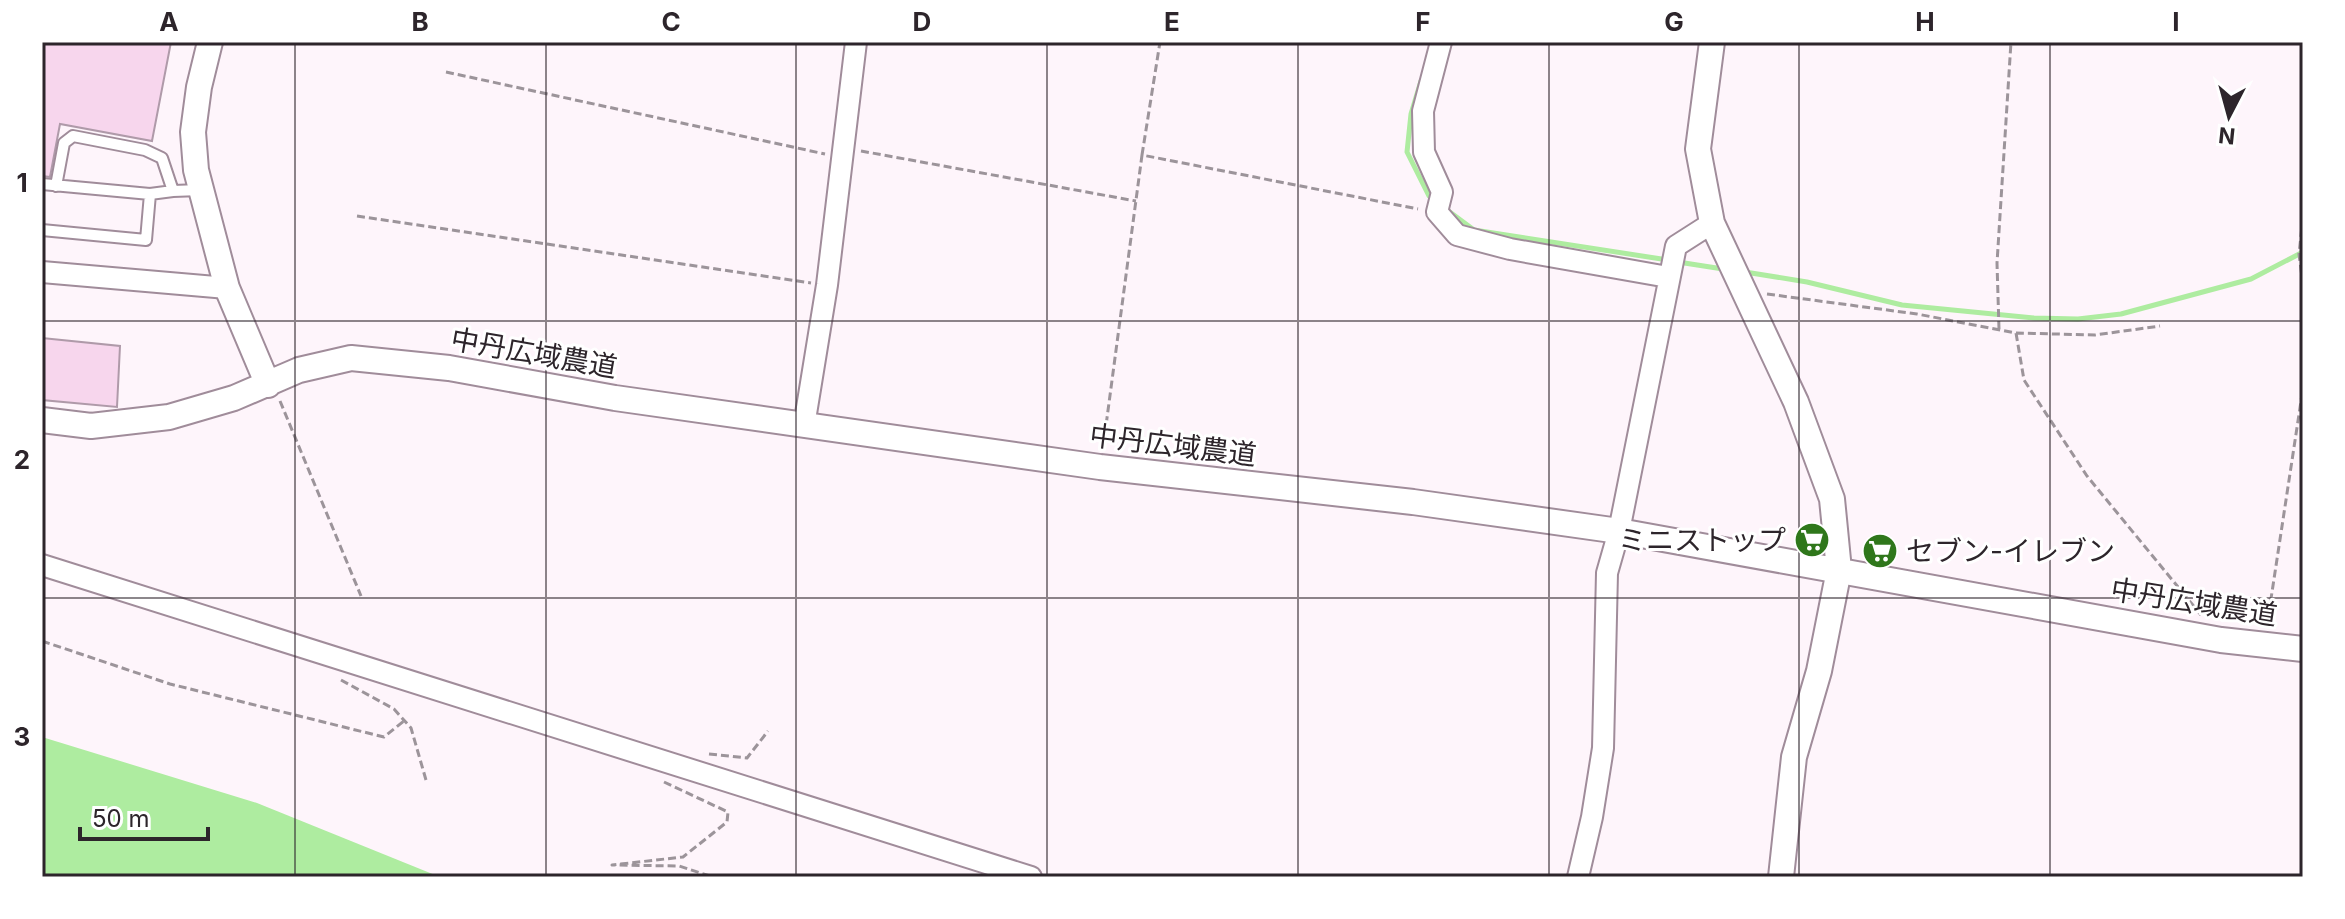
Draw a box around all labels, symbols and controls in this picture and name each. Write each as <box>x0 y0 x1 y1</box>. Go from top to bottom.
text: A <box>159 6 179 37</box>
text: B <box>411 6 429 37</box>
text: C <box>661 6 681 37</box>
text: D <box>913 6 931 37</box>
text: E <box>1164 6 1180 37</box>
text: F <box>1415 6 1431 37</box>
text: G <box>1664 6 1684 37</box>
text: H <box>1915 6 1935 37</box>
text: I <box>2172 6 2180 37</box>
north arrow <box>2189 76 2269 156</box>
text: N <box>2217 122 2237 150</box>
text: 1 <box>16 167 28 198</box>
street label: 中丹広域農道 <box>448 322 620 384</box>
street label: 中丹広域農道 <box>1088 418 1258 472</box>
text: 2 <box>14 444 30 475</box>
supermarket icon: ミニストップ <box>1793 521 1831 559</box>
place label: ミニストップ <box>1618 523 1786 557</box>
supermarket icon: セブン-イレブン <box>1861 532 1899 570</box>
place label: セブン-イレブン <box>1906 534 2115 568</box>
street label: 中丹広域農道 <box>2108 572 2280 632</box>
text: 3 <box>14 721 30 752</box>
scale bar <box>80 791 208 841</box>
text: 50 m <box>92 804 150 833</box>

